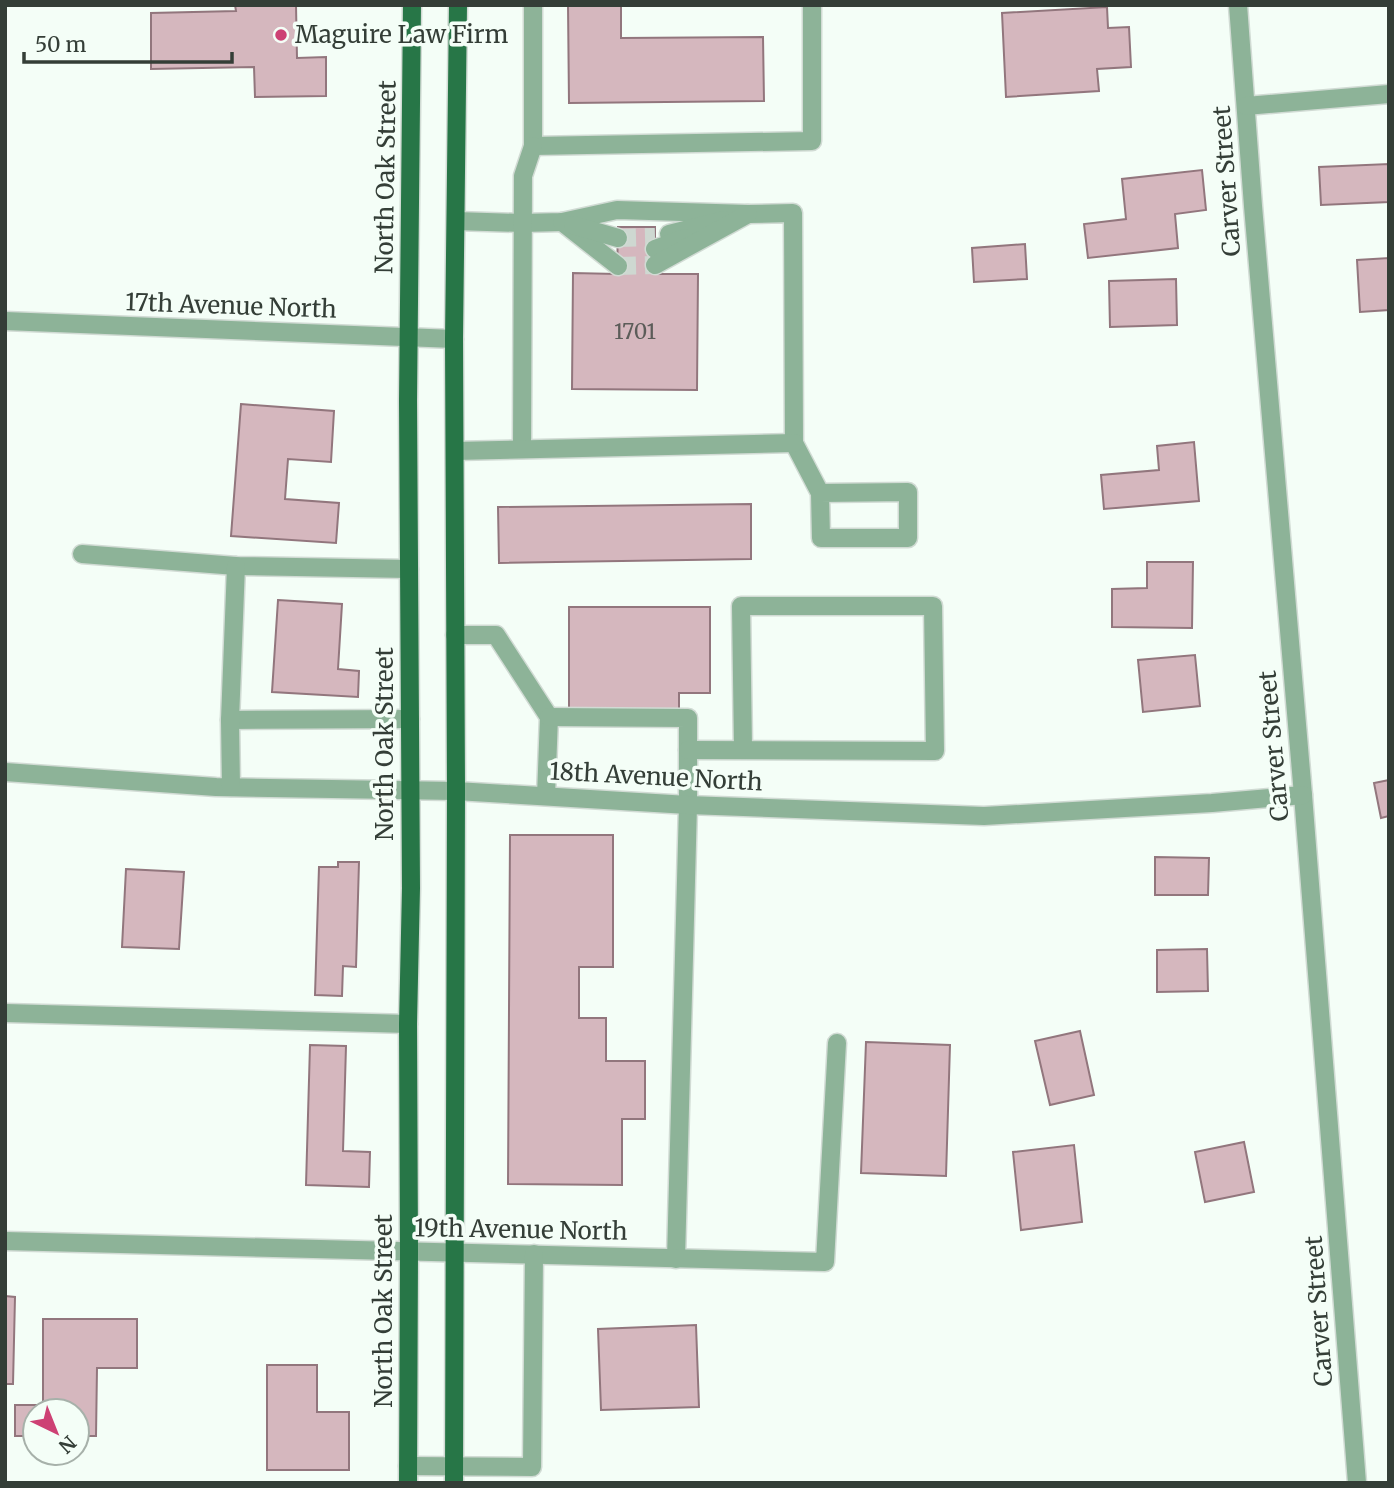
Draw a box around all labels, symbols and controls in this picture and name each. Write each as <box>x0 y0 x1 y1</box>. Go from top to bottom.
place label: Maguire Law Firm <box>295 19 509 50</box>
scale bar <box>24 21 233 65</box>
marker: Maguire Law Firm <box>273 27 289 43</box>
text: 50 m <box>35 31 86 58</box>
street label: North Oak Street <box>368 79 403 274</box>
street label: Carver Street <box>1206 104 1247 258</box>
street label: 17th Avenue North <box>125 286 337 325</box>
house number: 1701 <box>614 318 656 345</box>
street label: North Oak Street <box>369 647 400 841</box>
street label: Carver Street <box>1251 669 1296 823</box>
street label: 18th Avenue North <box>549 755 763 798</box>
street label: 19th Avenue North <box>414 1212 628 1247</box>
street label: North Oak Street <box>368 1214 399 1408</box>
street label: Carver Street <box>1298 1234 1339 1388</box>
north arrow <box>21 1397 91 1467</box>
text: N <box>54 1431 81 1458</box>

